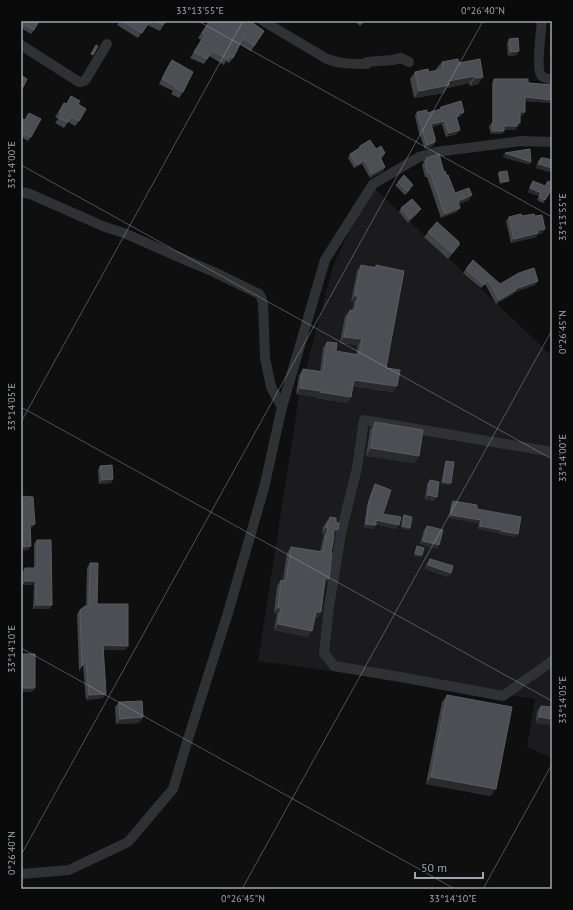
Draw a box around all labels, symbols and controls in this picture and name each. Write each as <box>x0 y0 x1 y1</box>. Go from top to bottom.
text: 33°13'55"E <box>176 4 224 17</box>
text: 0°26'40"N <box>461 4 505 17</box>
text: 33°14'00"E <box>5 141 18 189</box>
text: 33°13'55"E <box>556 193 569 241</box>
text: 0°26'45"N <box>556 310 569 354</box>
text: 33°14'05"E <box>5 383 18 431</box>
text: 33°14'00"E <box>556 434 569 482</box>
text: 33°14'10"E <box>5 625 18 673</box>
text: 33°14'05"E <box>556 676 569 724</box>
text: 0°26'40"N <box>5 831 18 875</box>
scale bar <box>415 854 483 880</box>
text: 50 m <box>421 860 447 875</box>
text: 0°26'45"N <box>221 892 265 905</box>
text: 33°14'10"E <box>429 892 477 905</box>

